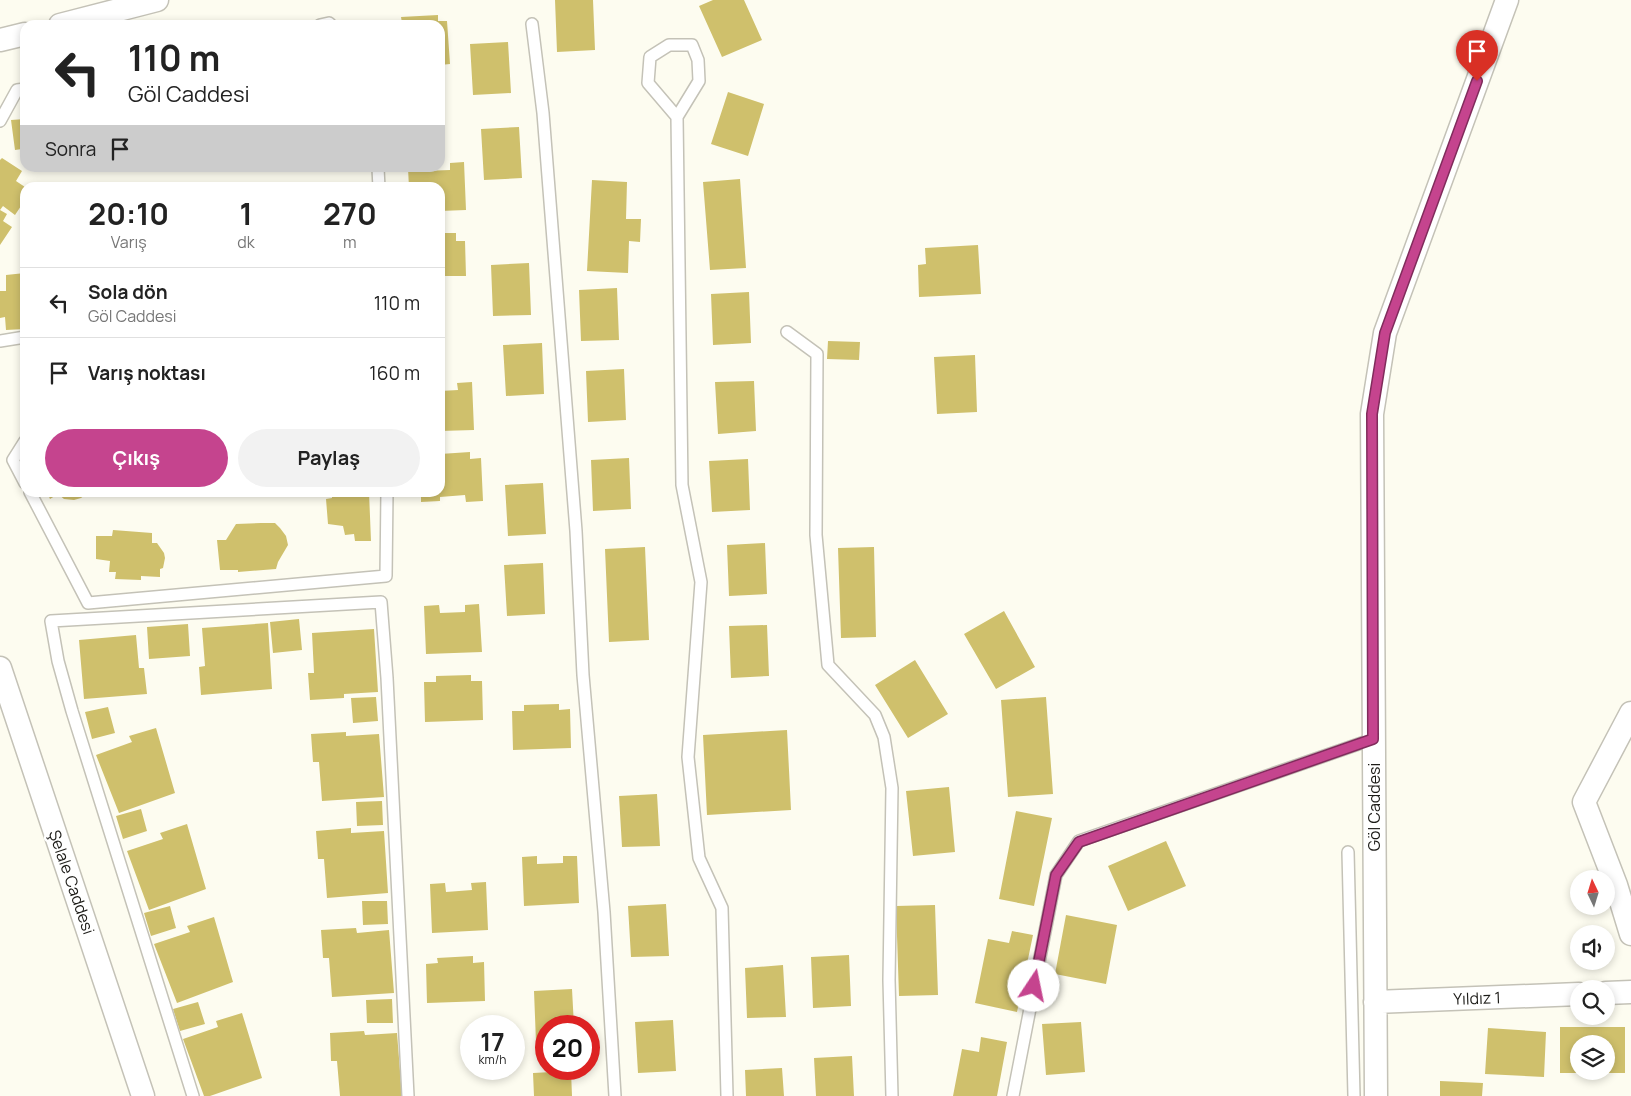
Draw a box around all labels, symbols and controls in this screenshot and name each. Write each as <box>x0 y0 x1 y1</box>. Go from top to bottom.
pin <box>1456 30 1498 81</box>
text: 110 m <box>128 34 220 82</box>
icon: arrive <box>1463 37 1491 65</box>
icon: left <box>45 40 110 105</box>
text: Göl Caddesi <box>128 79 250 109</box>
icon: arrive <box>106 135 134 163</box>
text: Sonra <box>45 136 96 162</box>
text: 20:10 <box>88 193 169 234</box>
text: 1 <box>240 193 253 234</box>
text: 270 <box>323 193 377 234</box>
text: Varış <box>111 231 147 253</box>
text: dk <box>237 231 255 253</box>
text: m <box>343 231 357 253</box>
text: Sola dön <box>88 279 168 305</box>
icon: left <box>45 289 73 317</box>
text: 110 m <box>374 290 420 316</box>
text: Göl Caddesi <box>88 305 176 327</box>
icon: arrive <box>45 359 73 387</box>
text: Varış noktası <box>88 360 206 386</box>
text: 160 m <box>369 360 420 386</box>
button: Çıkış <box>45 429 228 487</box>
button: Paylaş <box>238 429 420 487</box>
street label: Göl Caddesi <box>1363 763 1385 851</box>
street label: Şelale Caddesi <box>44 827 100 937</box>
north arrow <box>1570 870 1615 915</box>
map controls <box>1570 870 1615 1080</box>
button: sound <box>1570 925 1615 970</box>
position arrow <box>1007 959 1059 1011</box>
button: search <box>1570 980 1615 1025</box>
street label: Yıldız 1 <box>1453 986 1501 1010</box>
speed limit sign: 20 <box>535 1015 600 1080</box>
text: 17 <box>480 1024 505 1059</box>
button: layers <box>1570 1035 1615 1080</box>
text: km/h <box>479 1051 506 1068</box>

